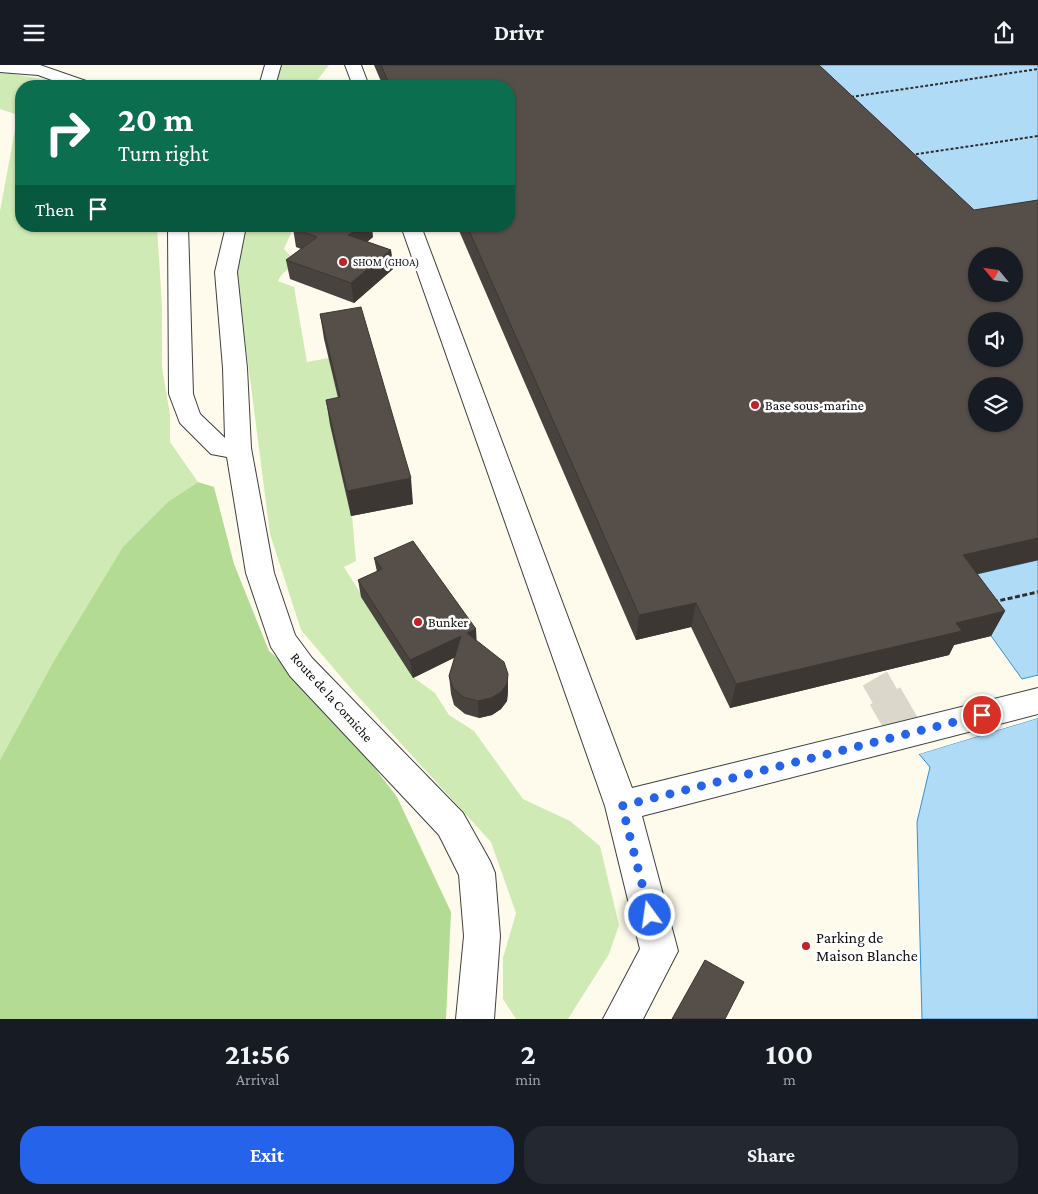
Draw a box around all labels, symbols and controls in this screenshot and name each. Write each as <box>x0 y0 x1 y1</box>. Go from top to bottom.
icon: menu <box>20 19 48 47</box>
icon: share <box>990 19 1018 47</box>
text: Drivr <box>494 20 544 45</box>
icon: right <box>35 100 100 165</box>
text: 20 m <box>118 100 193 139</box>
text: Turn right <box>118 141 209 166</box>
icon: arrive <box>84 195 112 223</box>
text: Then <box>35 199 74 220</box>
north arrow <box>968 247 1022 303</box>
map controls <box>968 247 1023 432</box>
marker: SHOM (GHOA) <box>337 256 349 268</box>
place label: SHOM (GHOA) <box>353 256 419 269</box>
button: sound <box>968 312 1023 367</box>
button: layers <box>968 377 1023 432</box>
place label: Base sous-marine <box>765 397 864 413</box>
marker: Base sous-marine <box>749 399 761 411</box>
place label: Bunker <box>428 614 468 630</box>
marker: Bunker <box>412 616 424 628</box>
street label: Route de la Corniche <box>288 649 376 745</box>
pin <box>961 694 1003 736</box>
icon: arrive <box>968 701 996 729</box>
position arrow <box>623 888 675 940</box>
place label: Parking de Maison Blanche <box>816 929 918 964</box>
marker: Parking de Maison Blanche <box>800 940 812 952</box>
text: 21:56 <box>225 1037 291 1070</box>
text: 2 <box>520 1037 536 1070</box>
text: 100 <box>766 1037 813 1070</box>
text: Arrival <box>236 1071 279 1088</box>
text: min <box>515 1071 541 1088</box>
text: m <box>783 1071 796 1088</box>
button: Exit <box>20 1126 514 1184</box>
button: Share <box>524 1126 1018 1184</box>

